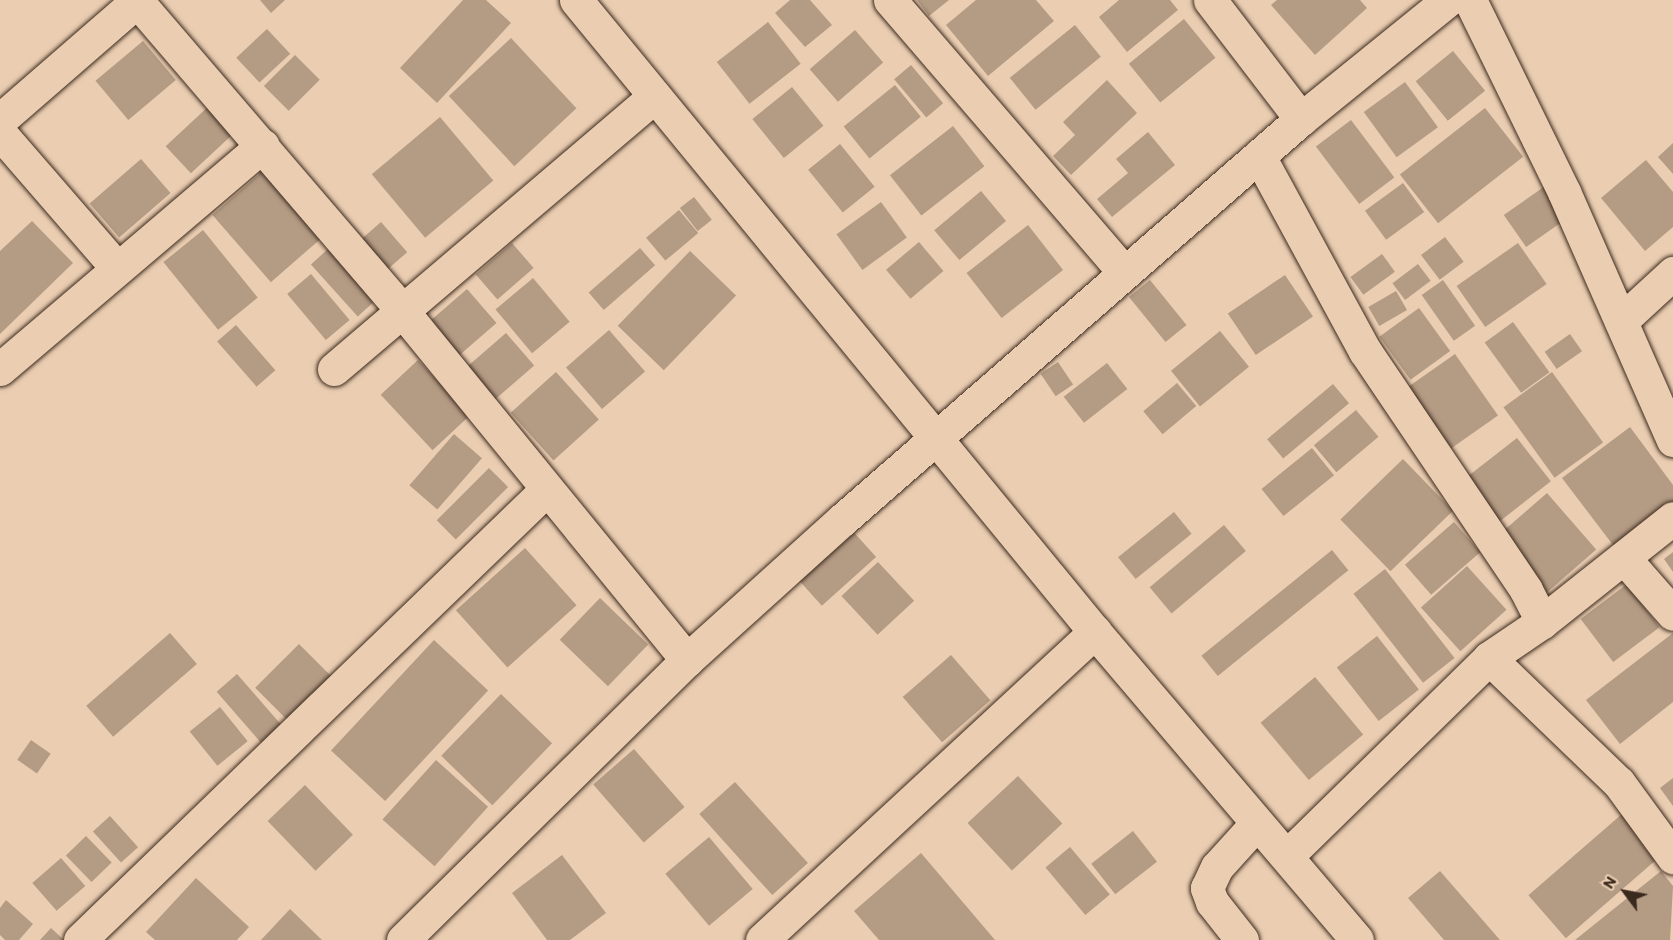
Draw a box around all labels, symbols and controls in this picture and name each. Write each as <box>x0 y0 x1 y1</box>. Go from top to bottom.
north arrow <box>1595 862 1655 922</box>
text: N <box>1598 873 1620 892</box>

